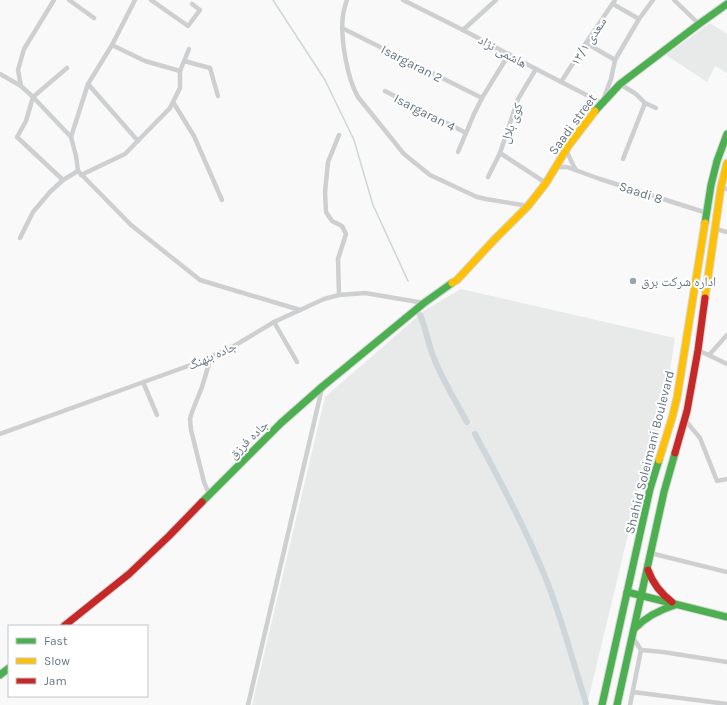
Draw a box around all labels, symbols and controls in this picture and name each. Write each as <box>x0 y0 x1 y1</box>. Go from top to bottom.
street label: سعدی ۱۳/۱ <box>567 14 610 69</box>
street label: هاشمی نژاد <box>475 32 530 72</box>
street label: Isargaran 2 <box>379 42 445 85</box>
street label: Isargaran 4 <box>392 91 458 134</box>
street label: Saadi street <box>545 91 600 158</box>
street label: کوی بلال <box>497 100 527 146</box>
street label: Saadi 8 <box>617 178 664 207</box>
place label: اداره شرکت برق <box>641 274 716 290</box>
marker: اداره شرکت برق <box>628 276 638 286</box>
street label: جاده بنهنگ <box>186 338 239 373</box>
street label: Shahid Soleimani Boulevard <box>622 369 677 536</box>
street label: جاده فرزق <box>225 417 272 463</box>
legend <box>8 625 148 697</box>
text: Fast <box>44 634 68 648</box>
text: Slow <box>44 654 70 668</box>
text: Jam <box>44 674 67 688</box>

